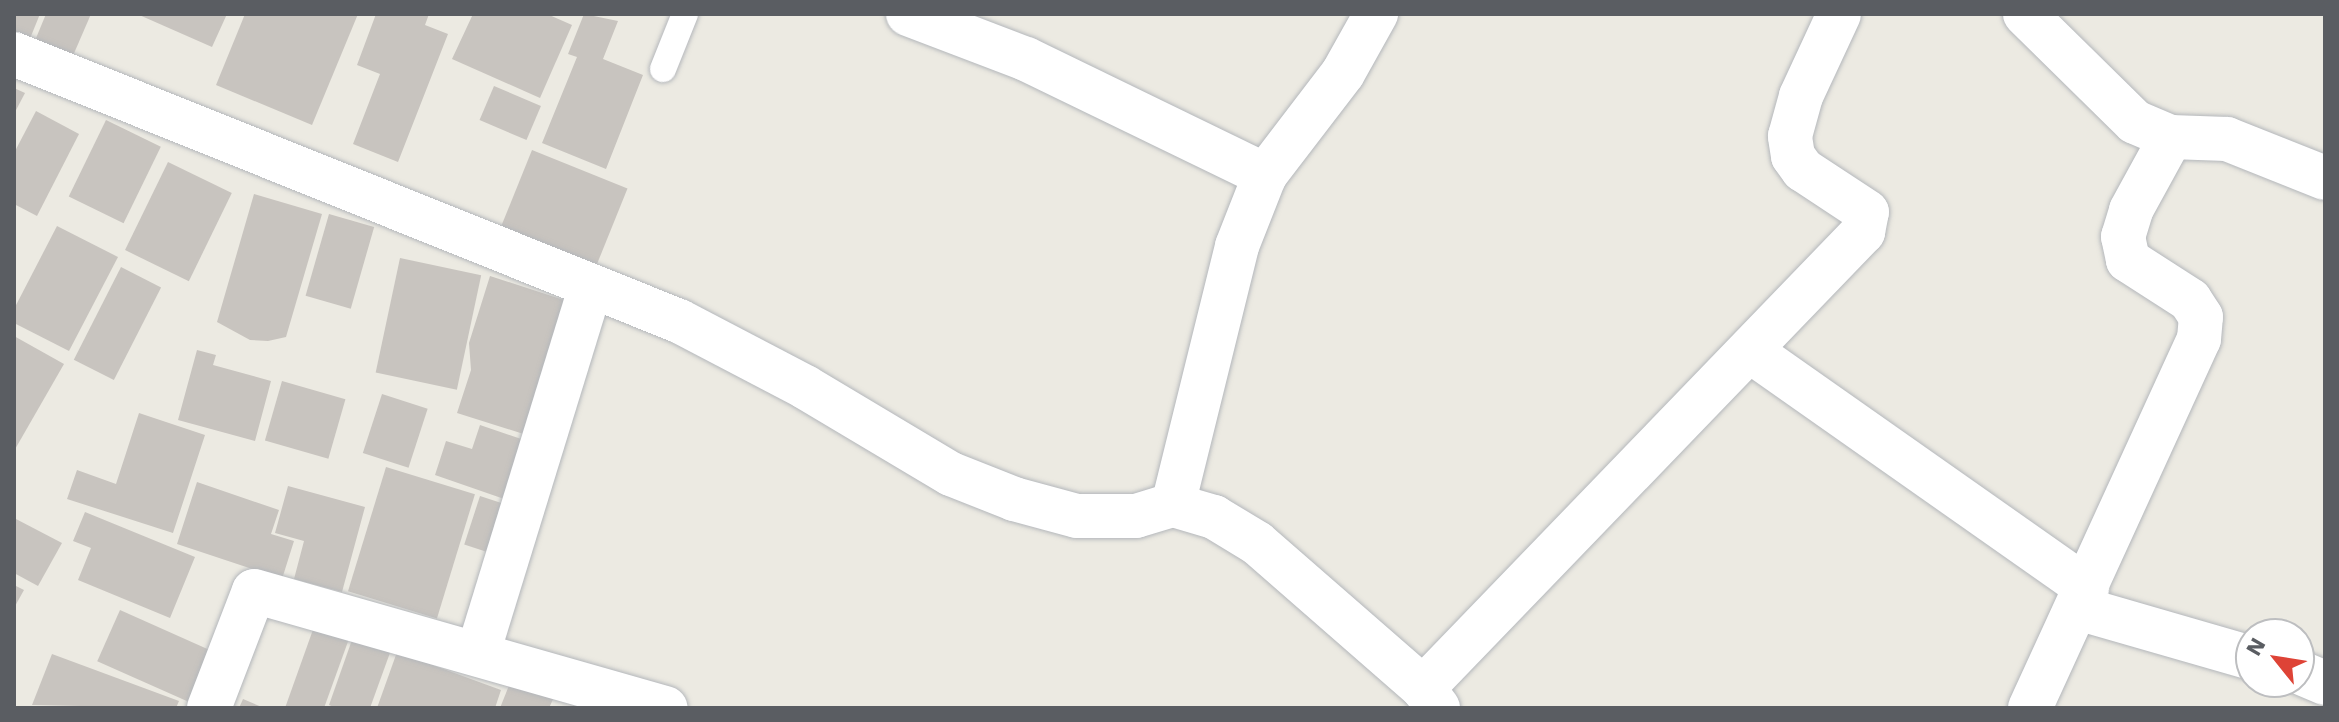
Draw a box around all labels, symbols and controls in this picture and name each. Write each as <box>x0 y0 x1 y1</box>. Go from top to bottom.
north arrow <box>2235 618 2315 698</box>
text: N <box>2241 633 2270 660</box>

